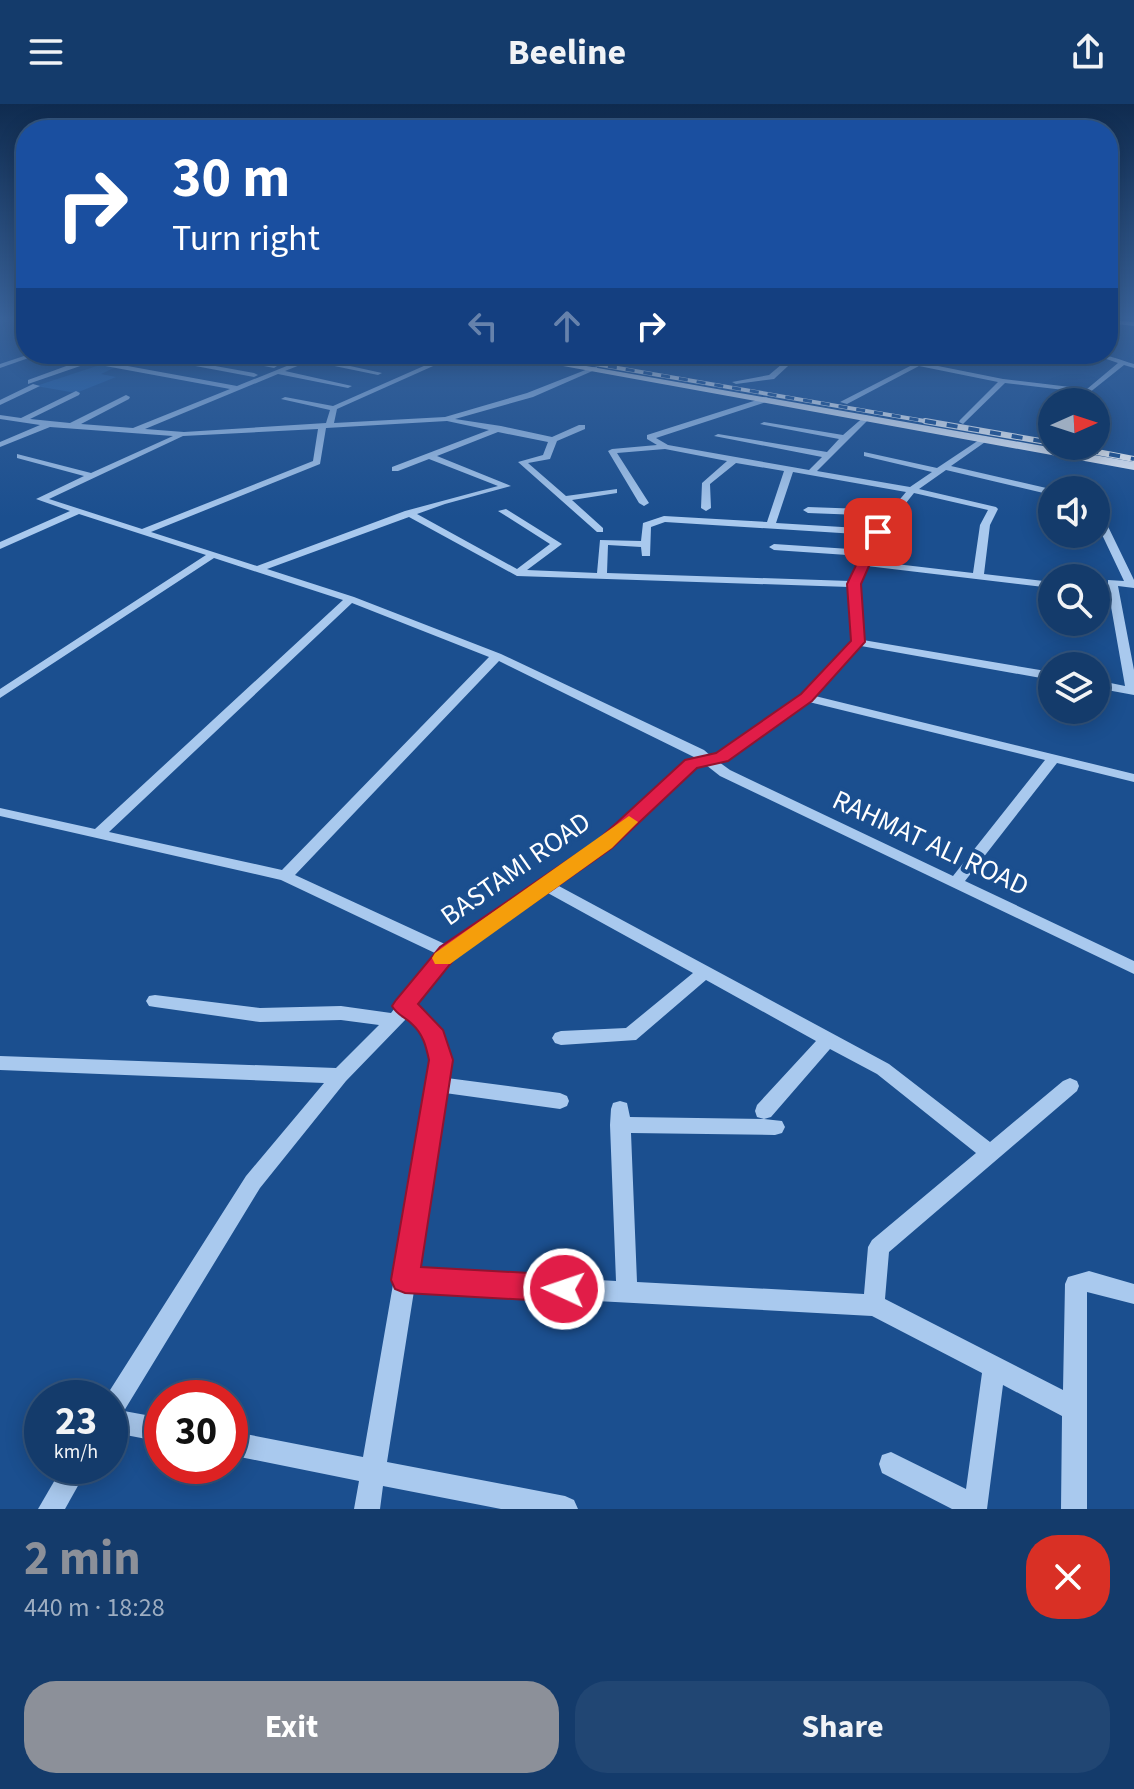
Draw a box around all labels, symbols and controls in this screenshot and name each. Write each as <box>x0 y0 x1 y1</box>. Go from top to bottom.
text: Beeline <box>508 27 626 78</box>
icon: menu <box>24 30 68 74</box>
icon: share <box>1066 30 1110 74</box>
text: 30 m <box>172 139 290 218</box>
icon: right <box>40 152 144 256</box>
text: Turn right <box>172 213 320 264</box>
icon: left <box>461 304 505 348</box>
icon: ahead <box>545 304 589 348</box>
icon: right <box>629 304 673 348</box>
north arrow <box>1038 388 1110 460</box>
map controls <box>1038 388 1110 724</box>
button: sound <box>1038 476 1110 548</box>
pin <box>844 498 912 566</box>
icon: arrive <box>856 510 900 554</box>
button: search <box>1038 564 1110 636</box>
button: layers <box>1038 652 1110 724</box>
street label: RAHMAT ALI ROAD <box>826 780 1035 906</box>
street label: BASTAMI ROAD <box>432 802 599 935</box>
position arrow <box>522 1247 606 1331</box>
speed limit sign: 30 <box>144 1380 248 1484</box>
text: 23 <box>55 1393 97 1450</box>
text: km/h <box>54 1438 98 1466</box>
text: 2 min <box>24 1525 141 1593</box>
button: close <box>1026 1535 1110 1619</box>
text: 440 m · 18:28 <box>24 1589 165 1626</box>
button: Exit <box>24 1681 559 1773</box>
button: Share <box>575 1681 1110 1773</box>

